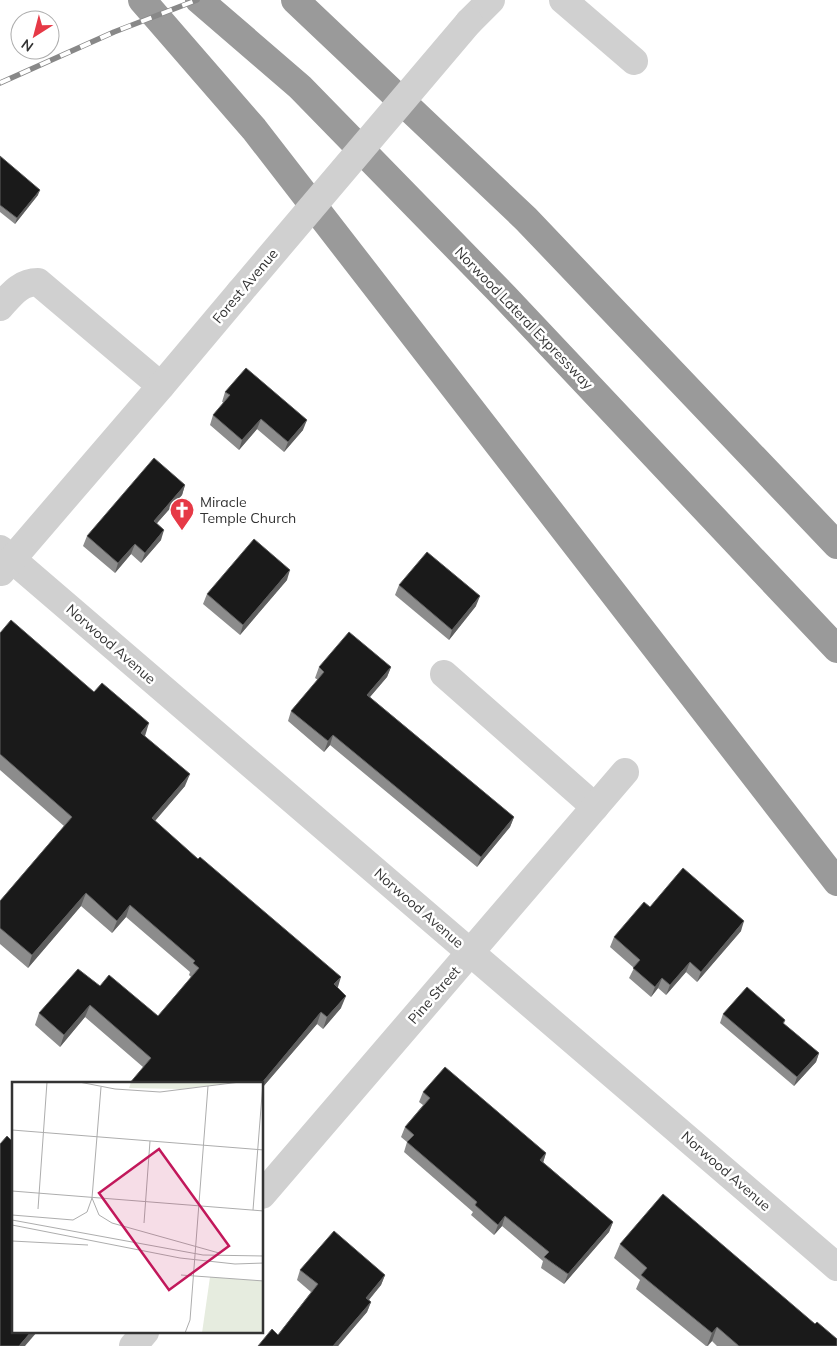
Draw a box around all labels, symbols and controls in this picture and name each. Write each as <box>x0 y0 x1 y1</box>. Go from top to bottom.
north arrow <box>10 10 60 60</box>
text: N <box>18 35 37 56</box>
street label: Norwood Lateral Expressway <box>451 243 597 393</box>
street label: Forest Avenue <box>208 245 282 327</box>
place label: Miracle Temple Church <box>200 493 296 527</box>
church icon: Miracle Temple Church <box>169 497 195 531</box>
street label: Norwood Avenue <box>63 600 159 688</box>
street label: Norwood Avenue <box>371 864 467 952</box>
street label: Pine Street <box>404 962 464 1028</box>
inset map <box>12 1082 264 1334</box>
street label: Norwood Avenue <box>678 1127 774 1215</box>

